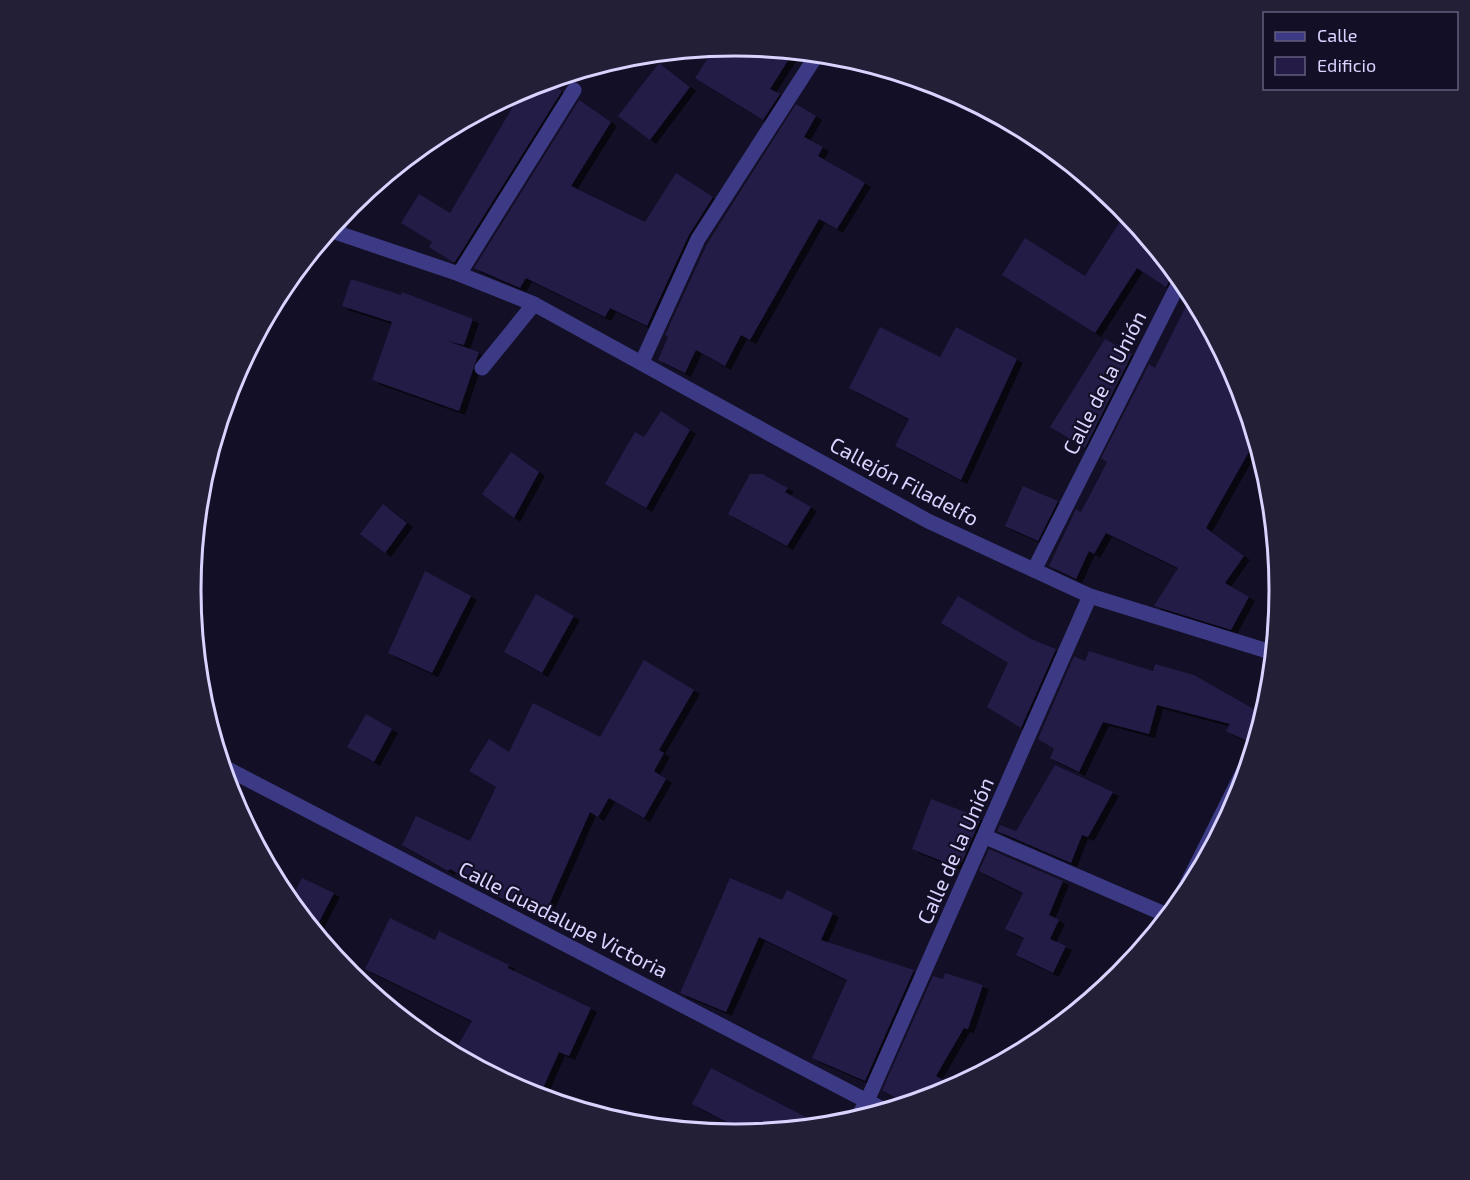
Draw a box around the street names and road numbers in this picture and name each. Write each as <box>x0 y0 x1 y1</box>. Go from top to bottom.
street label: Calle de la Unión <box>1057 306 1151 458</box>
street label: Callejón Filadelfo <box>826 431 983 531</box>
street label: Calle de la Unión <box>911 773 998 928</box>
street label: Calle Guadalupe Victoria <box>455 855 672 982</box>

